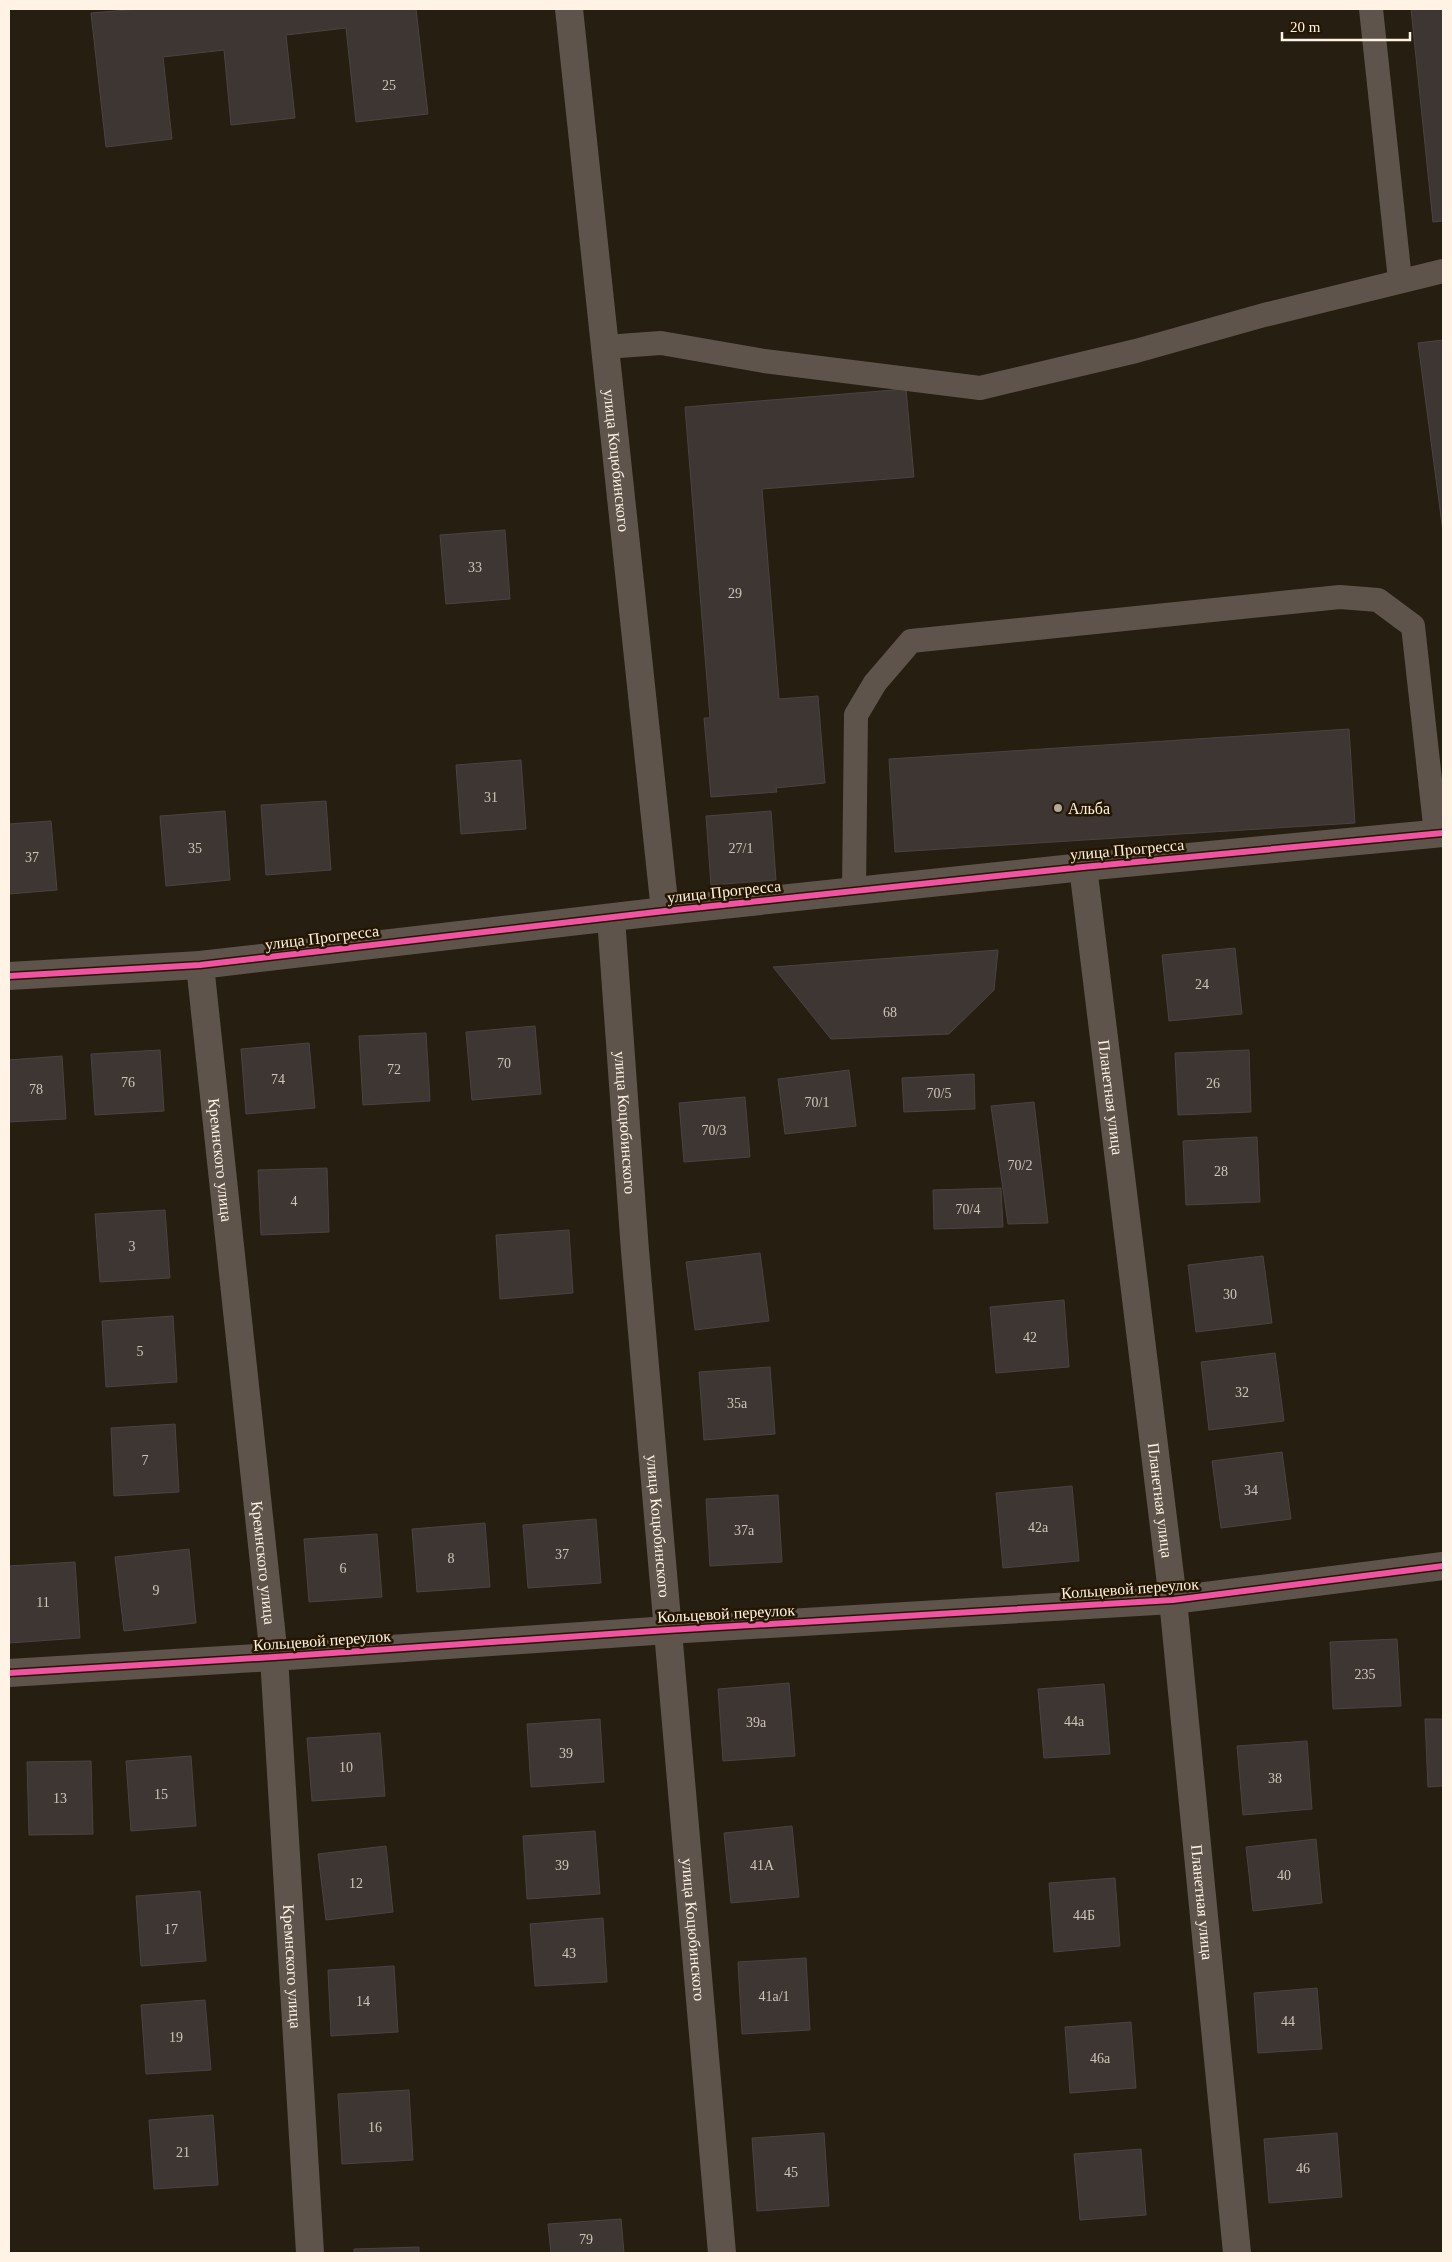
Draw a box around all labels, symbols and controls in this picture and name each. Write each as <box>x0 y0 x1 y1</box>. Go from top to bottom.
scale bar <box>1282 10 1410 42</box>
text: 20 m <box>1290 19 1321 35</box>
house number: 25 <box>382 78 396 93</box>
street label: улица Коцюбинского <box>600 388 633 533</box>
house number: 33 <box>468 560 482 575</box>
house number: 29 <box>728 586 742 601</box>
house number: 31 <box>484 790 498 805</box>
place label: Альба <box>1068 800 1110 817</box>
marker: Альба <box>1052 802 1064 814</box>
street label: улица Прогресса <box>1069 836 1185 864</box>
house number: 35 <box>188 841 202 856</box>
house number: 27/1 <box>729 841 753 856</box>
house number: 37 <box>25 850 39 865</box>
street label: улица Прогресса <box>666 877 782 907</box>
street label: улица Прогресса <box>264 922 380 954</box>
house number: 24 <box>1195 977 1209 992</box>
house number: 68 <box>883 1005 897 1020</box>
street label: Планетная улица <box>1095 1039 1126 1156</box>
street label: улица Коцюбинского <box>611 1050 639 1195</box>
house number: 70 <box>497 1056 511 1071</box>
house number: 72 <box>387 1062 401 1077</box>
house number: 74 <box>271 1072 285 1087</box>
house number: 76 <box>121 1075 135 1090</box>
house number: 26 <box>1206 1076 1220 1091</box>
house number: 78 <box>29 1082 43 1097</box>
house number: 70/5 <box>927 1086 951 1101</box>
house number: 70/1 <box>805 1095 829 1110</box>
street label: Кремнского улица <box>205 1097 235 1223</box>
house number: 70/3 <box>702 1123 726 1138</box>
house number: 70/2 <box>1008 1158 1032 1173</box>
house number: 28 <box>1214 1164 1228 1179</box>
house number: 4 <box>291 1194 298 1209</box>
house number: 70/4 <box>956 1202 980 1217</box>
house number: 3 <box>129 1239 136 1254</box>
house number: 30 <box>1223 1287 1237 1302</box>
house number: 42 <box>1023 1330 1037 1345</box>
house number: 5 <box>137 1344 144 1359</box>
house number: 32 <box>1235 1385 1249 1400</box>
house number: 35а <box>727 1396 748 1411</box>
street label: Планетная улица <box>1145 1442 1176 1559</box>
house number: 7 <box>142 1453 149 1468</box>
street label: улица Коцюбинского <box>643 1454 673 1598</box>
house number: 34 <box>1244 1483 1258 1498</box>
street label: Кремнского улица <box>248 1500 278 1625</box>
house number: 42а <box>1028 1520 1049 1535</box>
house number: 37а <box>734 1523 755 1538</box>
house number: 37 <box>555 1547 569 1562</box>
house number: 8 <box>448 1551 455 1566</box>
house number: 6 <box>340 1561 347 1576</box>
street label: Кольцевой переулок <box>1061 1575 1200 1603</box>
house number: 9 <box>153 1583 160 1598</box>
house number: 11 <box>36 1595 50 1610</box>
street label: Кольцевой переулок <box>657 1601 796 1627</box>
street label: Кольцевой переулок <box>253 1627 392 1655</box>
house number: 235 <box>1355 1667 1376 1682</box>
house number: 44а <box>1064 1714 1085 1729</box>
house number: 39а <box>746 1715 767 1730</box>
house number: 39 <box>559 1746 573 1761</box>
house number: 10 <box>339 1760 353 1775</box>
house number: 38 <box>1268 1771 1282 1786</box>
house number: 15 <box>154 1787 168 1802</box>
house number: 13 <box>53 1791 67 1806</box>
street label: Планетная улица <box>1188 1844 1216 1961</box>
street label: улица Коцюбинского <box>678 1857 708 2002</box>
house number: 39 <box>555 1858 569 1873</box>
house number: 41А <box>750 1858 775 1873</box>
house number: 40 <box>1277 1868 1291 1883</box>
house number: 12 <box>349 1876 363 1891</box>
street label: Кремнского улица <box>280 1904 304 2029</box>
house number: 44Б <box>1073 1908 1095 1923</box>
house number: 17 <box>164 1922 178 1937</box>
house number: 43 <box>562 1946 576 1961</box>
house number: 41а/1 <box>758 1989 790 2004</box>
house number: 14 <box>356 1994 370 2009</box>
house number: 44 <box>1281 2014 1295 2029</box>
house number: 19 <box>169 2030 183 2045</box>
house number: 46а <box>1090 2051 1111 2066</box>
house number: 16 <box>368 2120 382 2135</box>
house number: 21 <box>176 2145 190 2160</box>
house number: 46 <box>1296 2161 1310 2176</box>
house number: 45 <box>784 2165 798 2180</box>
house number: 79 <box>579 2232 593 2247</box>

